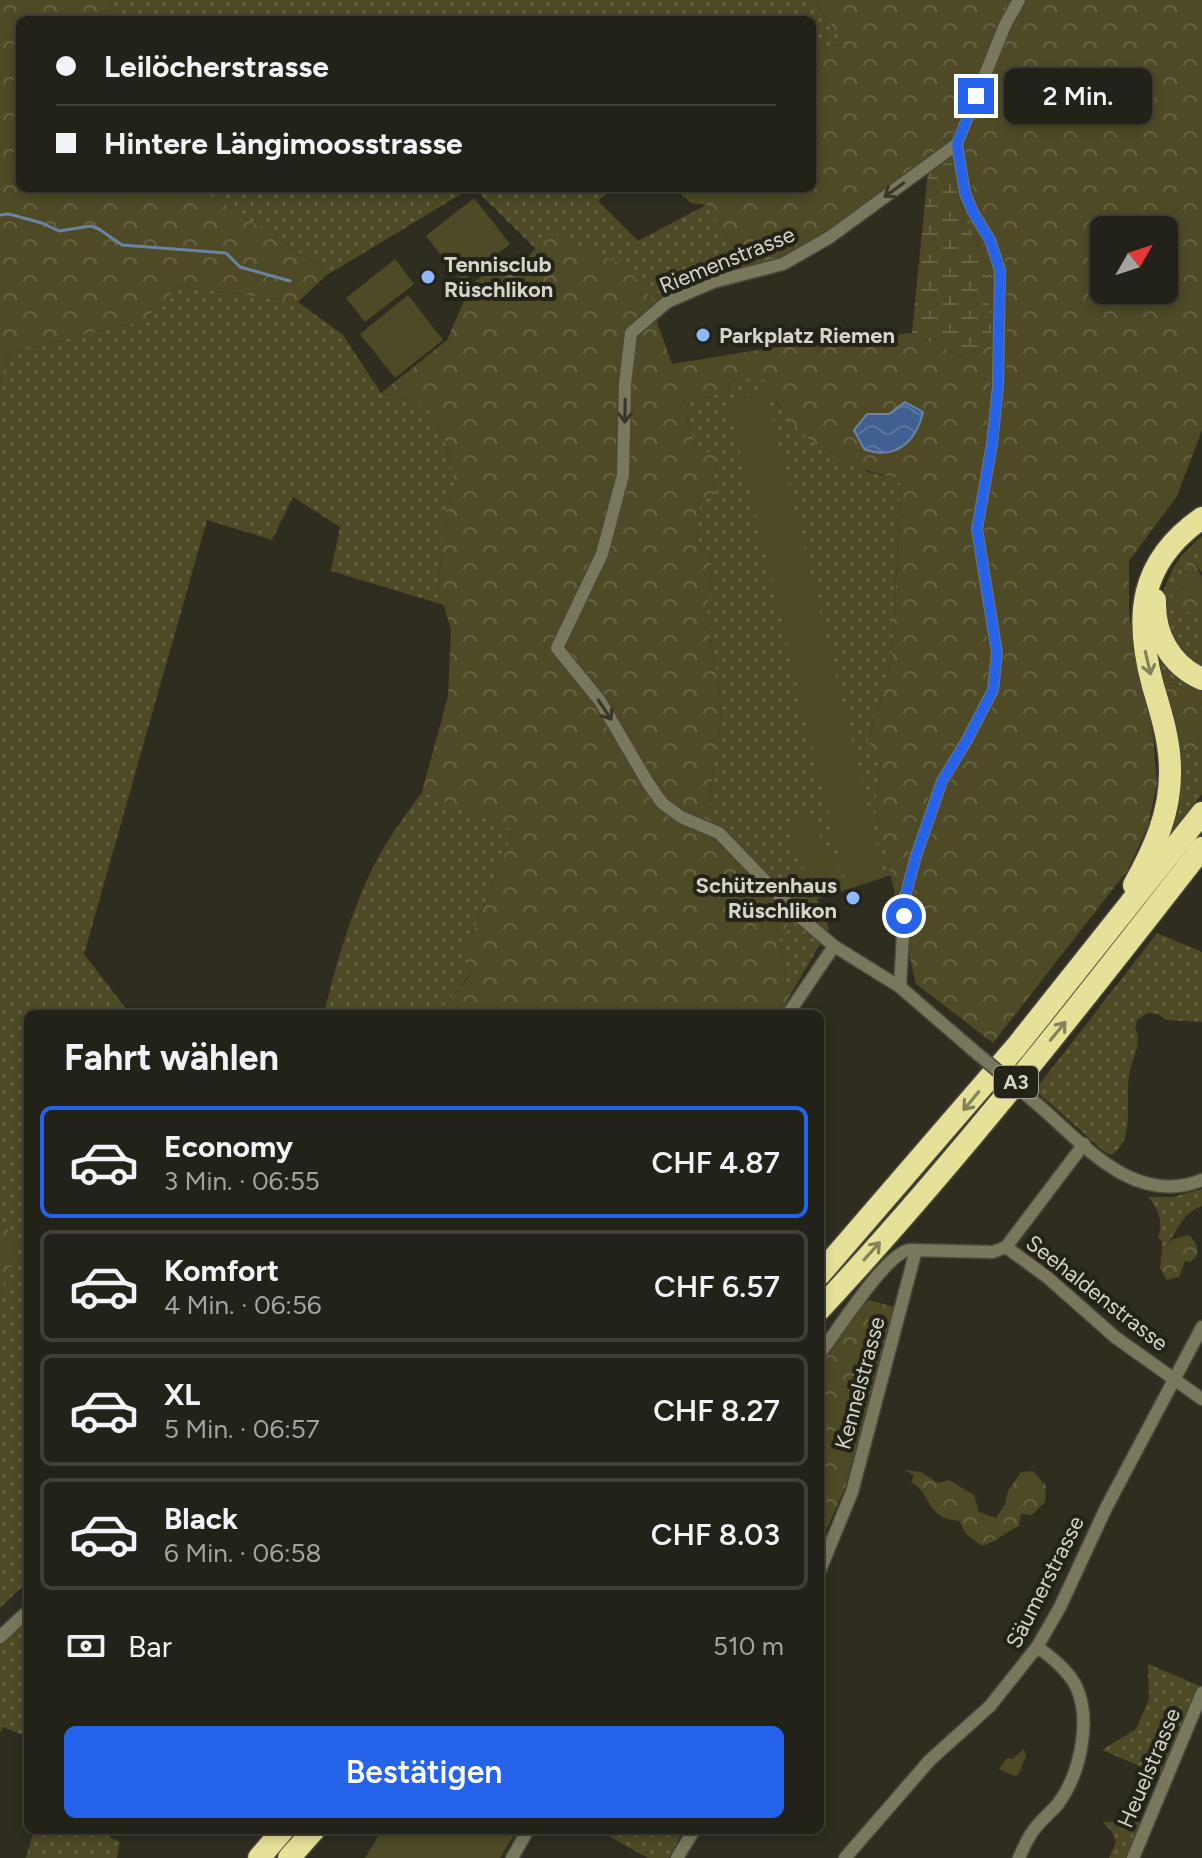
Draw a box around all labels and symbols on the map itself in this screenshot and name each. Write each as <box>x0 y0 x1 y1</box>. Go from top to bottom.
callout: 2 Min. <box>1004 68 1152 124</box>
route end <box>958 78 994 114</box>
one-way arrow <box>884 182 905 199</box>
north arrow <box>1090 216 1178 304</box>
street label: Riemenstrasse <box>655 221 799 299</box>
place label: Tennisclub Rüschlikon <box>444 251 553 303</box>
marker: Tennisclub Rüschlikon <box>419 268 437 286</box>
place label: Parkplatz Riemen <box>719 322 895 349</box>
marker: Parkplatz Riemen <box>694 326 712 344</box>
one-way arrow <box>617 397 632 424</box>
one-way arrow <box>1141 649 1156 675</box>
one-way arrow <box>597 698 613 720</box>
place label: Schützenhaus Rüschlikon <box>696 872 837 924</box>
marker: Schützenhaus Rüschlikon <box>844 889 862 907</box>
route start <box>886 898 922 934</box>
one-way arrow <box>1049 1021 1067 1042</box>
road number: A3 <box>994 1066 1038 1098</box>
one-way arrow <box>962 1090 980 1111</box>
street label: Seehaldenstrasse <box>1021 1229 1173 1357</box>
one-way arrow <box>863 1241 881 1261</box>
street label: Kennelstrasse <box>829 1314 891 1452</box>
street label: Säumerstrasse <box>1000 1511 1090 1653</box>
street label: Heuelstrasse <box>1112 1704 1186 1832</box>

